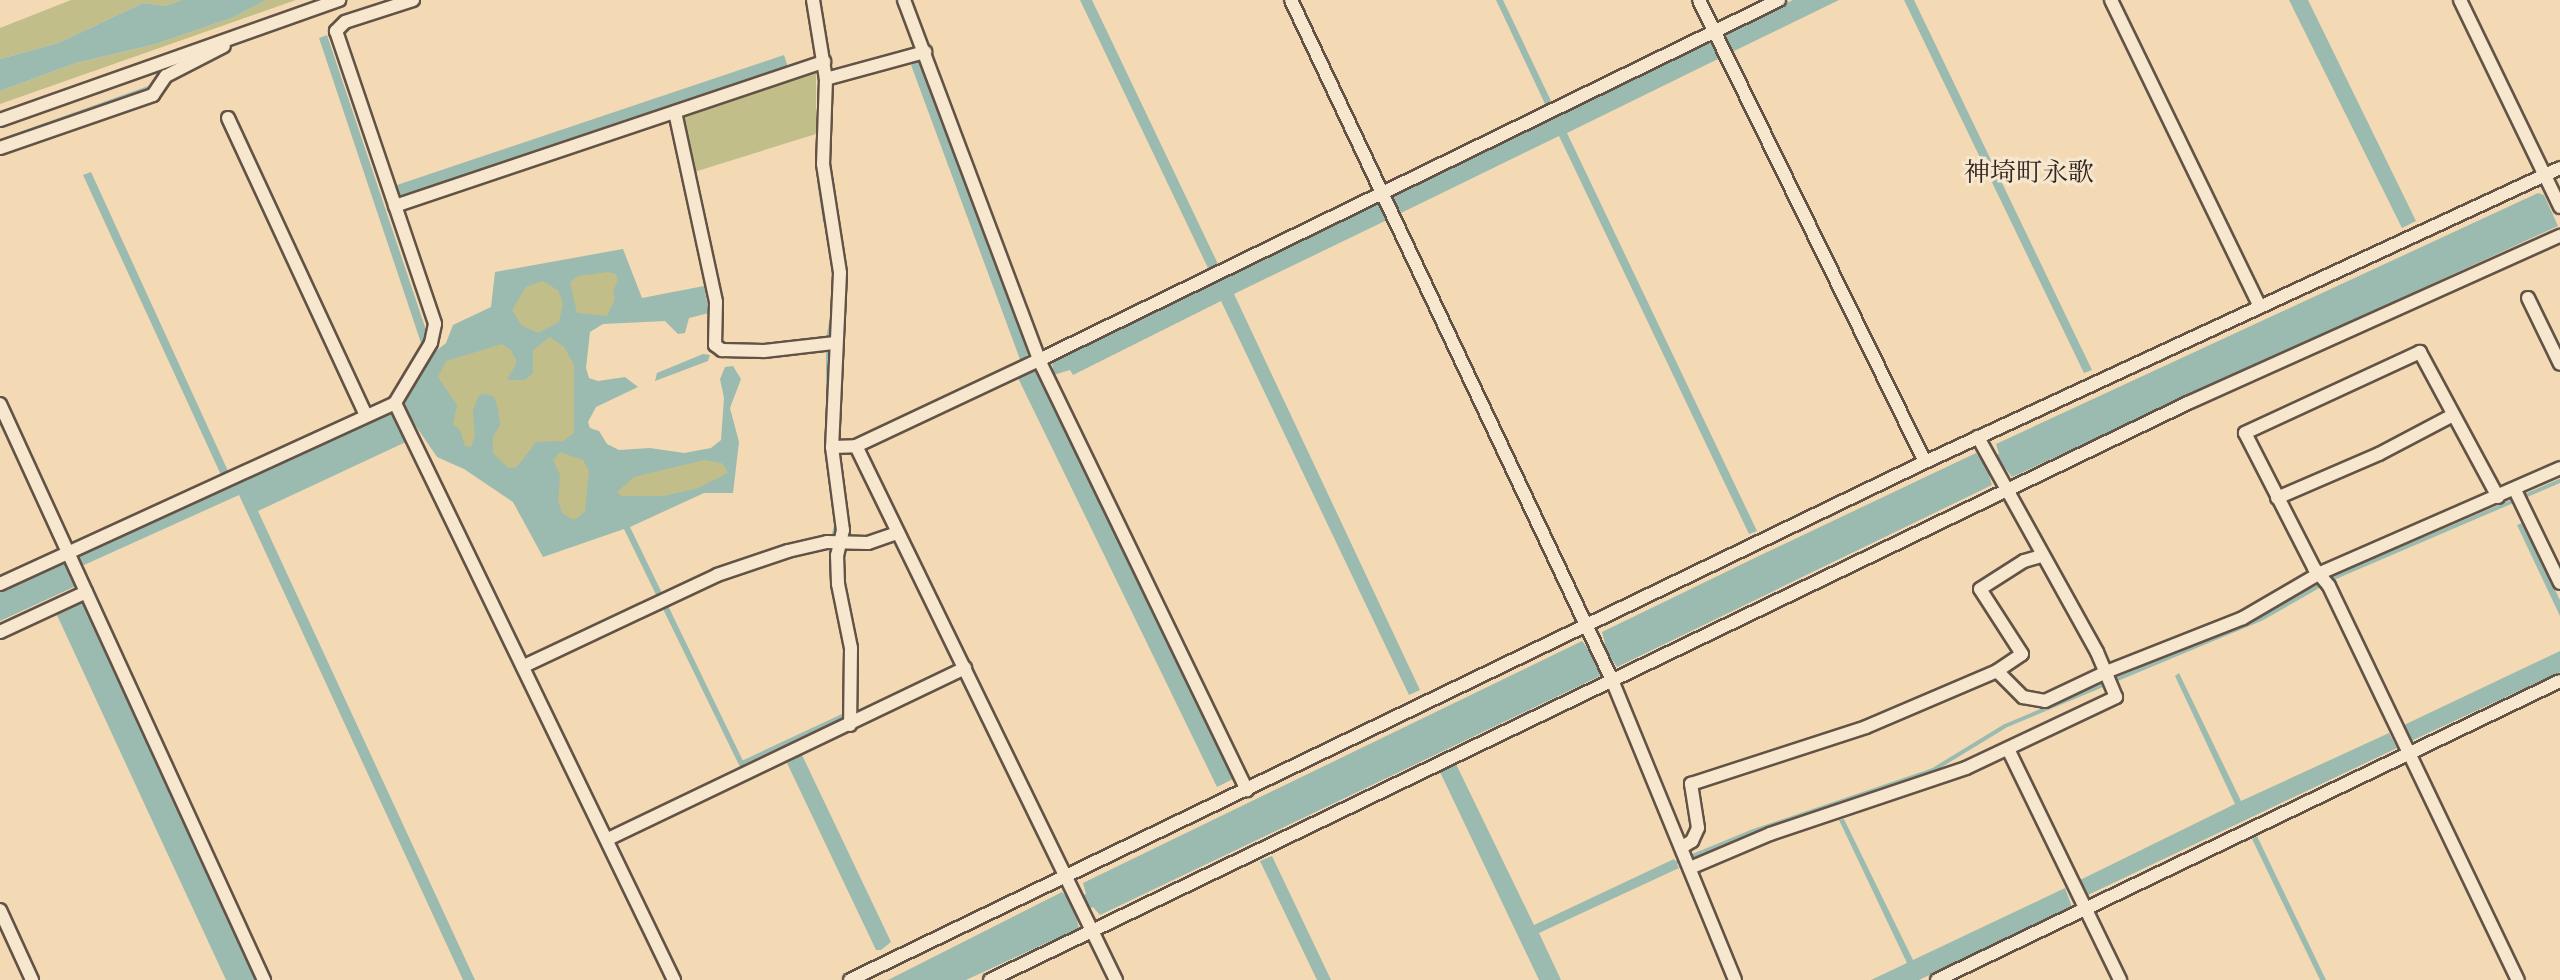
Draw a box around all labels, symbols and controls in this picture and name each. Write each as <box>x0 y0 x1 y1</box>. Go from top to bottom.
district label: 神埼町永歌 <box>1964 157 2094 189</box>

